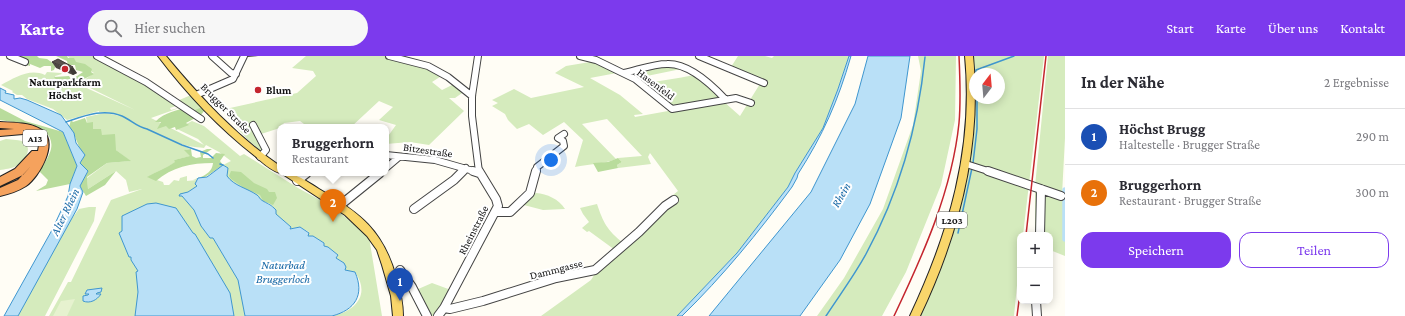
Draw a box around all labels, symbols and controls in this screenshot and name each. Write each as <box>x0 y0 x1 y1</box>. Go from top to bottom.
search box <box>88 10 368 46</box>
icon: search <box>102 17 124 39</box>
text: Karte <box>20 18 64 39</box>
text: Hier suchen <box>134 20 206 36</box>
text: Start <box>1167 20 1194 36</box>
text: Karte <box>1216 20 1246 36</box>
text: Über uns <box>1268 20 1318 36</box>
text: Kontakt <box>1340 20 1385 36</box>
marker: Naturparkfarm Höchst <box>60 64 70 74</box>
street label: Hasenfeld <box>635 66 677 102</box>
north arrow <box>969 68 1005 104</box>
text: In der Nähe <box>1081 73 1164 92</box>
text: 2 Ergebnisse <box>1324 75 1389 90</box>
place label: Naturparkfarm Höchst <box>29 76 101 101</box>
street label: Brugger Straße <box>198 81 254 136</box>
place label: Blum <box>266 84 292 96</box>
marker: Blum <box>253 85 263 95</box>
text: Höchst Brugg <box>1119 121 1205 137</box>
popup <box>277 124 389 176</box>
text: 1 <box>1092 129 1096 144</box>
text: 290 m <box>1356 129 1389 144</box>
road number: A13 <box>23 130 47 146</box>
text: Bruggerhorn <box>292 135 374 151</box>
text: Haltestelle · Brugger Straße <box>1119 137 1260 152</box>
street label: Bitzestraße <box>403 141 454 159</box>
your location <box>541 150 561 170</box>
text: Restaurant <box>292 151 349 166</box>
text: Bruggerhorn <box>1119 177 1201 193</box>
water label: Rhein <box>828 180 854 210</box>
text: 2 <box>1091 185 1097 200</box>
text: 300 m <box>1355 185 1389 200</box>
water label: Alter Rhein <box>47 186 82 239</box>
pin: 2 <box>320 189 346 222</box>
text: Restaurant · Brugger Straße <box>1119 193 1261 208</box>
street label: Rheinstraße <box>456 203 491 256</box>
road number: L203 <box>937 212 967 228</box>
map controls <box>1017 232 1053 304</box>
button: + <box>1017 232 1053 268</box>
button: Speichern <box>1081 232 1231 268</box>
button: Teilen <box>1239 232 1389 268</box>
street label: Dammgasse <box>528 257 584 282</box>
water label: Naturbad Bruggerloch <box>256 258 310 286</box>
pin: 1 <box>387 268 413 301</box>
button: − <box>1017 268 1053 304</box>

